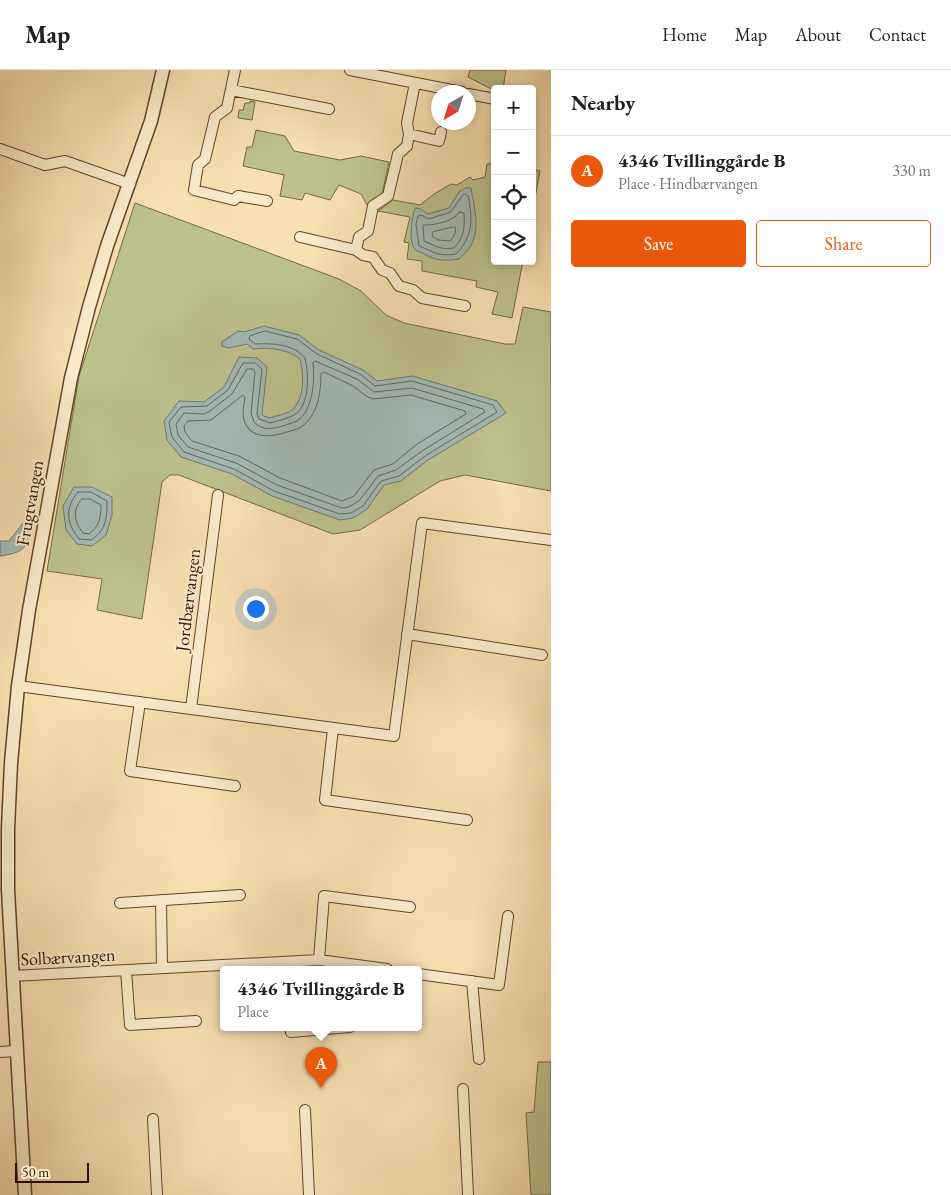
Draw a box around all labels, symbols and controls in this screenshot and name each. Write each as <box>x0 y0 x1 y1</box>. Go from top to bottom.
text: Map <box>25 19 70 50</box>
text: Home <box>662 23 707 46</box>
text: Map <box>735 23 767 46</box>
text: About <box>795 23 841 46</box>
text: Contact <box>869 23 926 46</box>
north arrow <box>431 85 476 130</box>
map controls <box>491 85 536 265</box>
button: + <box>491 85 536 130</box>
text: Nearby <box>571 89 635 116</box>
button: − <box>491 130 536 175</box>
text: 4346 Tvillinggårde B <box>618 148 785 173</box>
text: A <box>581 160 593 181</box>
text: 330 m <box>892 160 931 181</box>
text: Place · Hindbærvangen <box>618 173 758 194</box>
button: locate <box>491 175 536 220</box>
button: layers <box>491 220 536 265</box>
button: Save <box>571 220 746 267</box>
button: Share <box>756 220 931 267</box>
street label: Frugtvangen <box>11 458 48 548</box>
street label: Jordbærvangen <box>170 547 205 655</box>
your location <box>243 596 269 622</box>
street label: Solbærvangen <box>20 943 116 970</box>
popup <box>220 966 422 1031</box>
text: 4346 Tvillinggårde B <box>237 976 405 1001</box>
text: Place <box>237 1001 269 1022</box>
pin: A <box>305 1047 337 1088</box>
scale bar <box>15 1160 89 1183</box>
text: 50 m <box>22 1163 49 1181</box>

